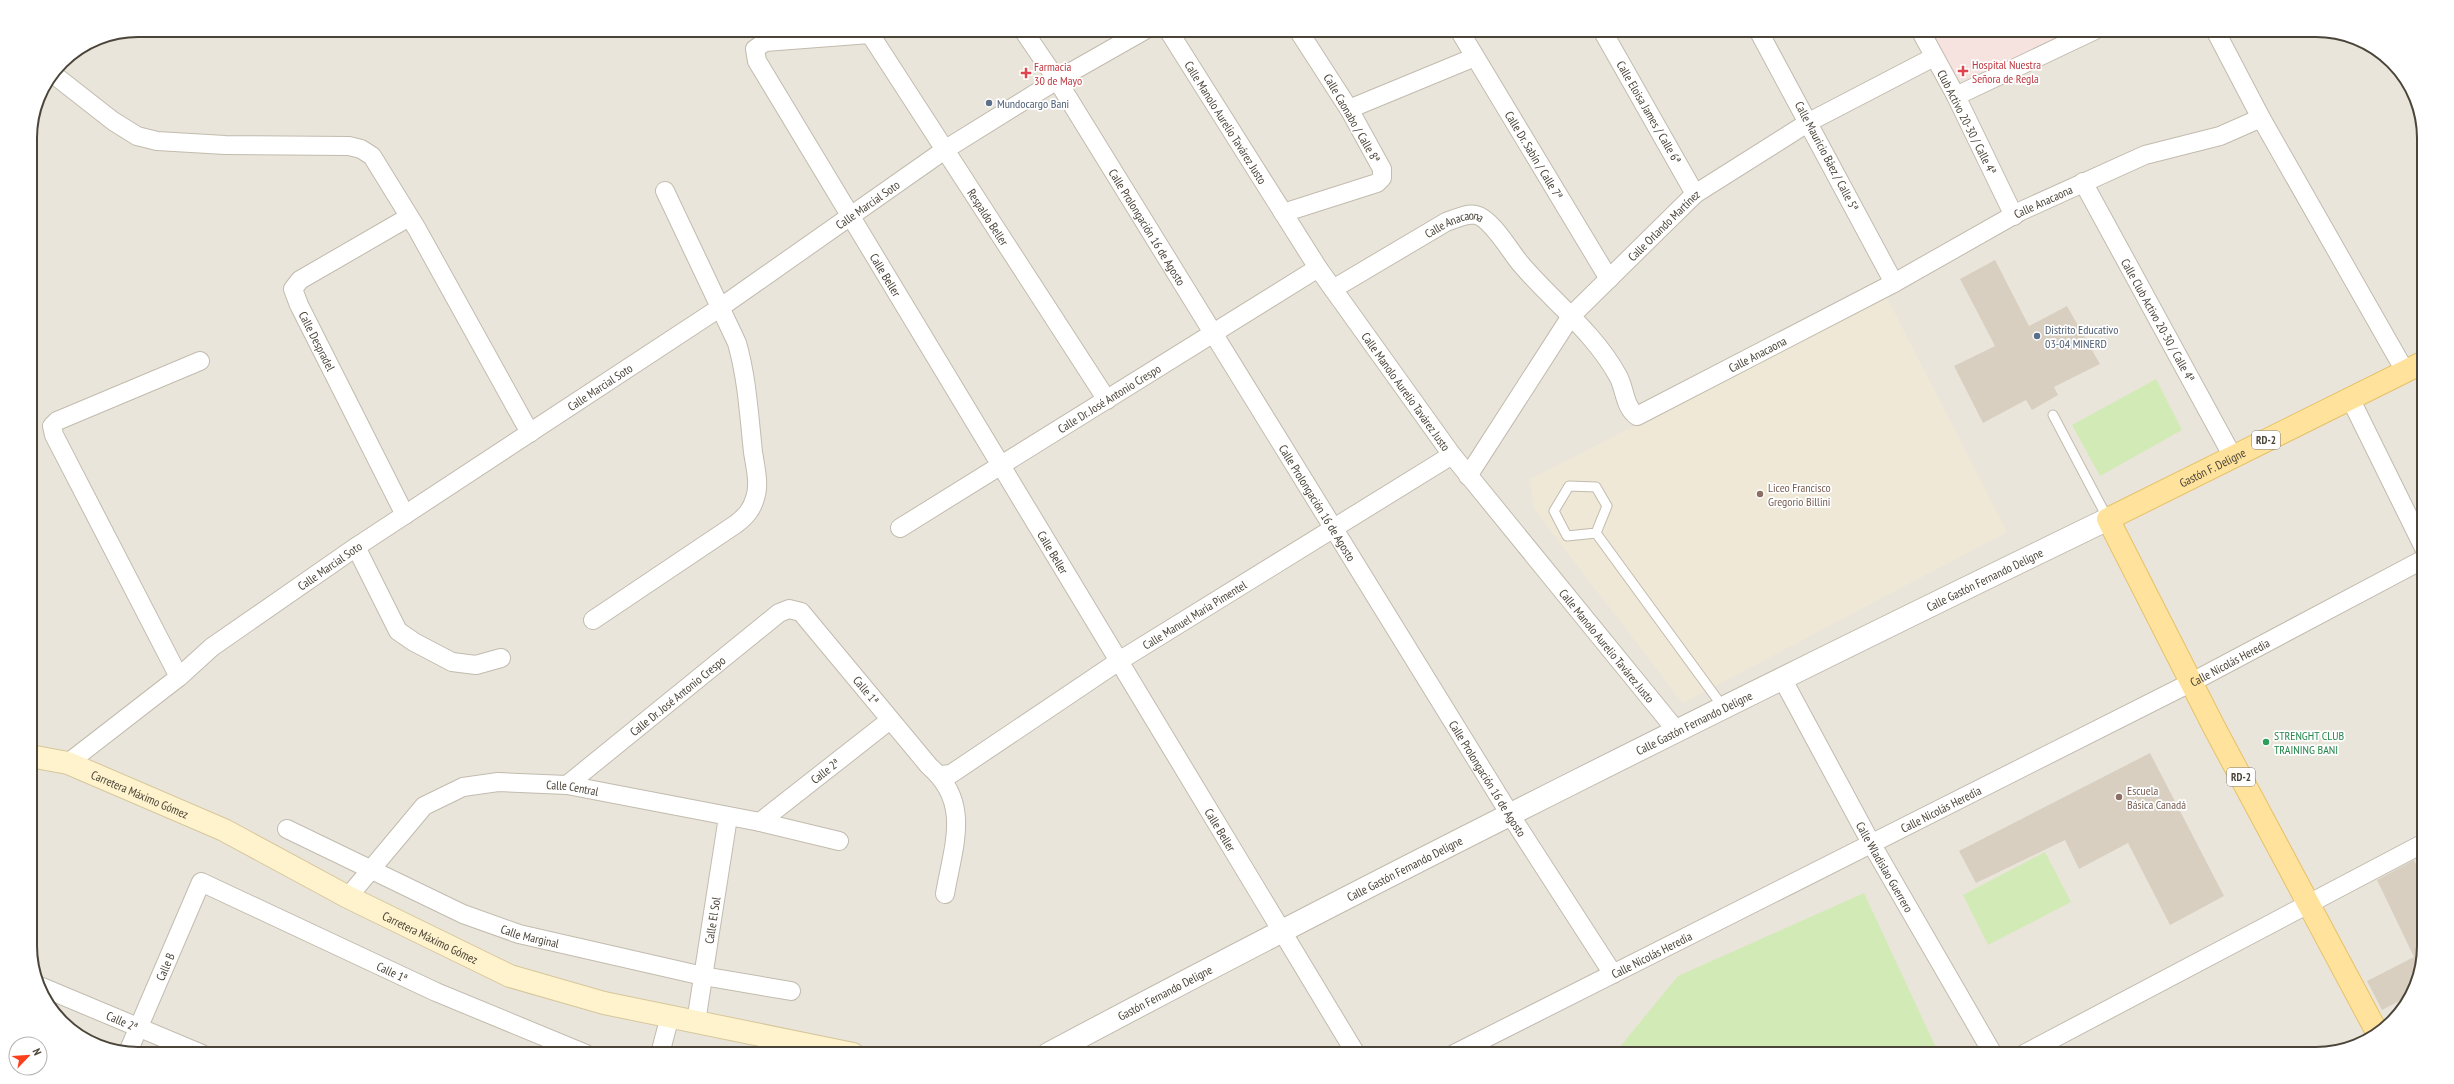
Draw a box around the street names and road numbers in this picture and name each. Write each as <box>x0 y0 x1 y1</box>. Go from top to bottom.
street label: Calle Manolo Aurelio Tavárez Justo <box>1182 58 1270 186</box>
street label: Calle Eloisa James / Calle 6ª <box>1614 58 1685 166</box>
street label: Club Activo 20-30 / Calle 4ª <box>1934 67 2000 177</box>
street label: Calle Caonabo / Calle 8ª <box>1320 71 1384 165</box>
street label: Calle Mauricio Báez / Calle 5ª <box>1792 99 1862 213</box>
street label: Calle Dr. Sabín / Calle 7ª <box>1502 108 1566 202</box>
street label: Calle Prolongación 16 de Agosto <box>1106 166 1189 288</box>
street label: Calle Marcial Soto <box>832 177 902 232</box>
street label: Calle Anacaona <box>2011 181 2075 221</box>
street label: Respaldo Beller <box>965 186 1013 249</box>
street label: Calle Orlando Martínez <box>1624 186 1702 264</box>
street label: Calle Anacaona <box>1422 207 1487 241</box>
street label: Calle Beller <box>867 250 905 300</box>
street label: Calle Club Activo 20-30 / Calle 4ª <box>2118 256 2198 384</box>
street label: Calle Despradel <box>296 309 338 373</box>
street label: Calle Manolo Aurelio Tavárez Justo <box>1359 329 1454 454</box>
street label: Calle Anacaona <box>1726 332 1789 375</box>
street label: Calle Marcial Soto <box>564 360 635 414</box>
street label: Calle Dr. José Antonio Crespo <box>1055 360 1163 436</box>
road number: RD-2 <box>2252 431 2280 449</box>
street label: Calle Prolongación 16 de Agosto <box>1276 442 1359 564</box>
street label: Gastón F. Deligne <box>2177 444 2248 490</box>
street label: Calle Beller <box>1034 528 1072 577</box>
street label: Calle Marcial Soto <box>294 538 364 593</box>
street label: Calle Gastón Fernando Deligne <box>1924 544 2045 614</box>
street label: Calle Manuel María Pimentel <box>1140 577 1249 652</box>
street label: Calle Manolo Aurelio Tavárez Justo <box>1556 585 1658 705</box>
street label: Calle Nicolás Heredia <box>2187 635 2272 689</box>
street label: Calle Dr. José Antonio Crespo <box>626 652 728 739</box>
street label: Calle 1ª <box>850 673 882 707</box>
street label: Calle Gastón Fernando Deligne <box>1633 687 1754 758</box>
street label: Calle Prolongación 16 de Agosto <box>1446 717 1530 839</box>
street label: Calle 2ª <box>808 755 843 787</box>
street label: Carretera Máximo Gómez <box>89 766 191 821</box>
road number: RD-2 <box>2227 768 2255 786</box>
street label: Calle Central <box>546 777 600 798</box>
street label: Calle Nicolás Heredia <box>1898 782 1984 835</box>
street label: Calle Beller <box>1202 805 1240 854</box>
street label: Calle Wladislao Guerrero <box>1853 819 1917 915</box>
street label: Calle Gastón Fernando Deligne <box>1344 832 1465 904</box>
street label: Calle El Sol <box>701 896 723 945</box>
street label: Carretera Máximo Gómez <box>380 908 481 967</box>
street label: Calle Marginal <box>499 921 561 950</box>
street label: Calle Nicolás Heredia <box>1609 928 1694 981</box>
street label: Calle B <box>152 950 177 983</box>
street label: Calle 1ª <box>374 958 410 986</box>
street label: Gastón Fernando Deligne <box>1115 961 1215 1023</box>
street label: Calle 2ª <box>104 1008 140 1034</box>

